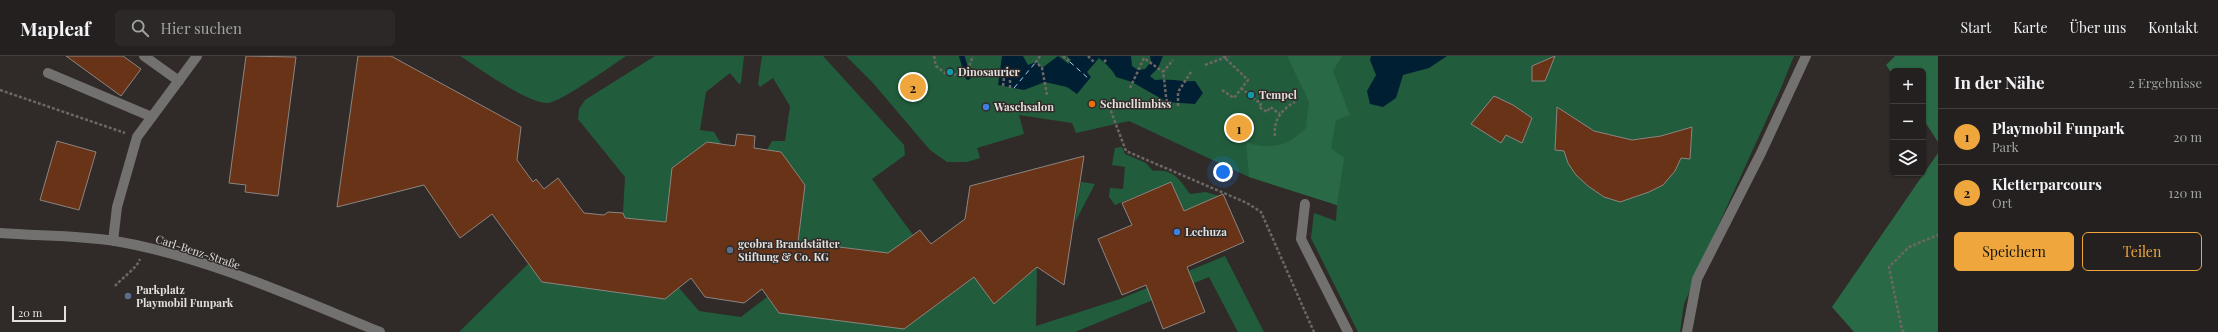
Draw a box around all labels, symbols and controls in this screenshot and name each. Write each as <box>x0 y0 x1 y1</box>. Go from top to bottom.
search box <box>115 10 395 46</box>
text: Mapleaf <box>20 15 91 41</box>
icon: search <box>129 17 151 39</box>
text: Hier suchen <box>161 18 242 38</box>
text: Start <box>1960 18 1991 37</box>
text: Karte <box>2013 18 2048 37</box>
text: Über uns <box>2070 18 2126 37</box>
text: Kontakt <box>2148 18 2198 37</box>
place label: Dinosaurier <box>958 64 1020 79</box>
marker: Dinosaurier <box>945 67 955 77</box>
map controls <box>1890 68 1926 176</box>
button: + <box>1890 68 1926 104</box>
text: In der Nähe <box>1954 71 2045 93</box>
pin: 2 <box>900 72 926 102</box>
text: 2 Ergebnisse <box>2128 74 2202 91</box>
place label: Tempel <box>1259 87 1297 102</box>
marker: Tempel <box>1246 90 1256 100</box>
place label: Schnellimbiss <box>1100 96 1171 111</box>
place label: Waschsalon <box>993 99 1054 114</box>
marker: Schnellimbiss <box>1087 99 1097 109</box>
marker: Waschsalon <box>981 102 991 112</box>
button: − <box>1890 104 1926 140</box>
pin: 1 <box>1226 113 1252 143</box>
text: Playmobil Funpark <box>1992 118 2125 138</box>
text: 1 <box>1965 128 1969 145</box>
text: 20 m <box>2173 128 2202 145</box>
text: Park <box>1992 138 2019 155</box>
button: layers <box>1890 140 1926 176</box>
your location <box>1213 162 1233 182</box>
text: Kletterparcours <box>1992 174 2102 194</box>
text: 2 <box>1964 184 1970 201</box>
text: 120 m <box>2168 184 2202 201</box>
text: Ort <box>1992 194 2012 211</box>
place label: Lechuza <box>1185 224 1227 239</box>
marker: Lechuza <box>1172 227 1182 237</box>
street label: Carl-Benz-Straße <box>154 231 243 272</box>
button: Speichern <box>1954 232 2074 271</box>
button: Teilen <box>2082 232 2202 271</box>
place label: geobra Brandstätter Stiftung & Co. KG <box>738 236 841 264</box>
marker: geobra Brandstätter Stiftung & Co. KG <box>725 245 735 255</box>
place label: Parkplatz Playmobil Funpark <box>136 282 234 310</box>
marker: Parkplatz Playmobil Funpark <box>123 291 133 301</box>
scale bar <box>12 304 66 323</box>
text: 20 m <box>18 305 42 320</box>

